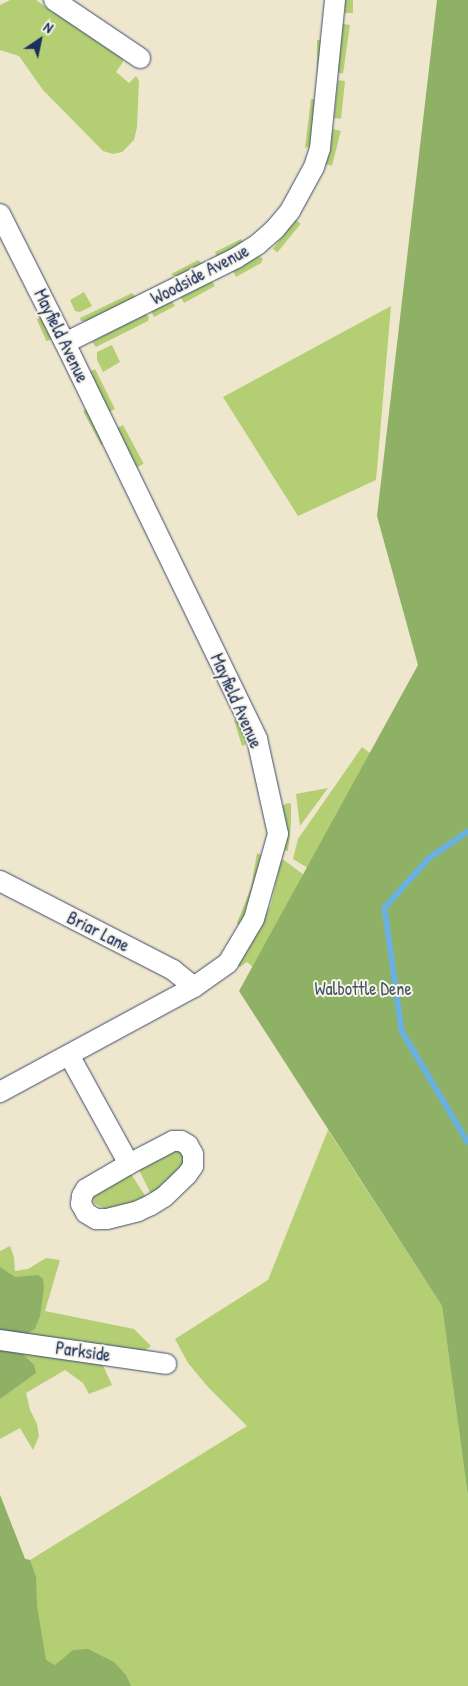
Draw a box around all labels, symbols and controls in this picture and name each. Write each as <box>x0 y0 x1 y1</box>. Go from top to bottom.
north arrow <box>15 15 65 65</box>
text: N <box>40 17 57 37</box>
street label: Woodside Avenue <box>147 240 253 310</box>
street label: Mayfield Avenue <box>29 286 93 386</box>
street label: Mayfield Avenue <box>206 650 266 752</box>
street label: Briar Lane <box>63 907 133 957</box>
park label: Walbottle Dene <box>314 978 412 1000</box>
street label: Parkside <box>54 1337 112 1367</box>

